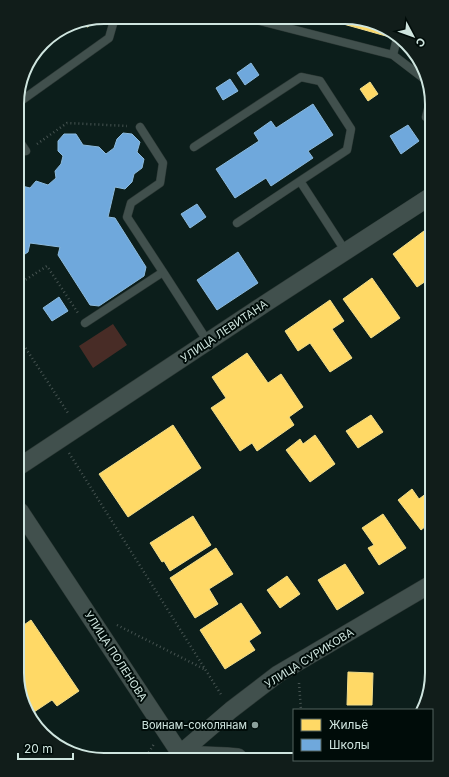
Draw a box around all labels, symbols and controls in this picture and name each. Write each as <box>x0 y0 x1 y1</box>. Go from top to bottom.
north arrow <box>393 16 433 56</box>
text: С <box>413 35 429 50</box>
street label: УЛИЦА ЛЕВИТАНА <box>178 296 270 365</box>
street label: УЛИЦА ПОЛЕНОВА <box>82 608 151 704</box>
street label: УЛИЦА СУРИКОВА <box>262 625 357 691</box>
legend <box>293 709 433 761</box>
text: Жильё <box>329 717 368 732</box>
place label: Воинам-соколянам <box>142 718 247 732</box>
marker: Воинам-соколянам <box>250 720 260 730</box>
scale bar <box>18 735 73 761</box>
text: Школы <box>329 737 370 752</box>
text: 20 m <box>24 741 53 756</box>

